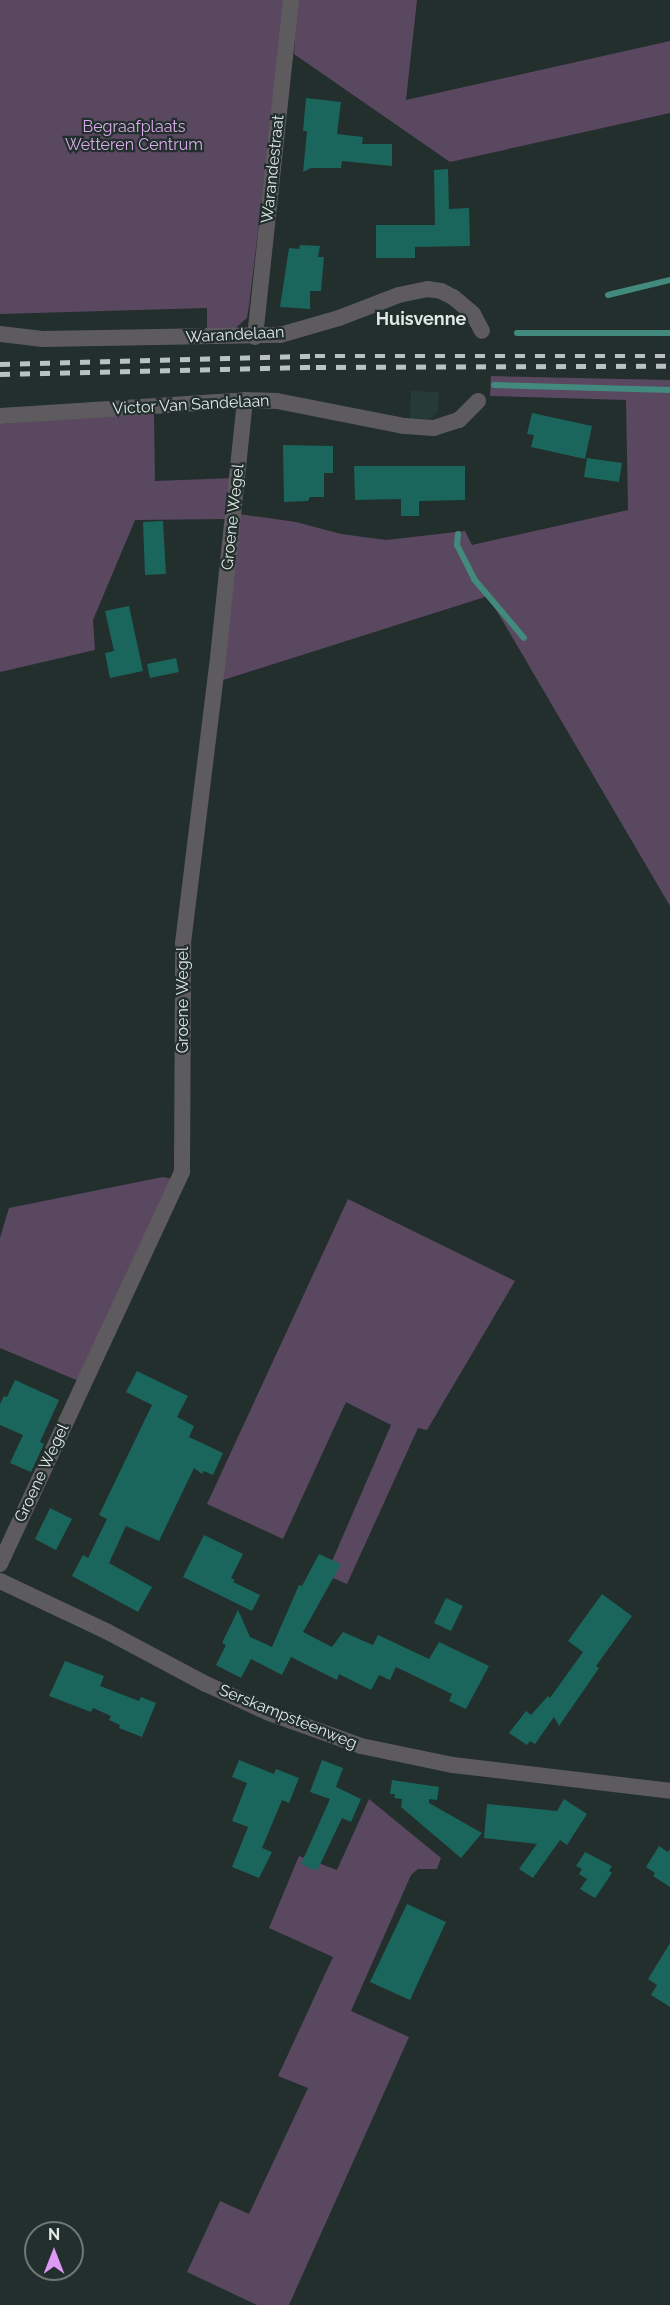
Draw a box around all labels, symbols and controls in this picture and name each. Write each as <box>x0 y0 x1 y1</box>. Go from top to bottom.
street label: Warandestraat <box>258 114 288 224</box>
park label: Begraafplaats Wetteren Centrum <box>65 117 203 155</box>
district label: Huisvenne <box>376 308 466 330</box>
street label: Warandelaan <box>185 323 285 347</box>
street label: Victor Van Sandelaan <box>112 391 270 419</box>
street label: Groene Wegel <box>218 463 248 571</box>
street label: Groene Wegel <box>173 946 193 1054</box>
street label: Groene Wegel <box>11 1420 73 1526</box>
street label: Serskampsteenweg <box>216 1681 360 1753</box>
north arrow <box>24 2221 84 2281</box>
text: N <box>48 2225 60 2244</box>

